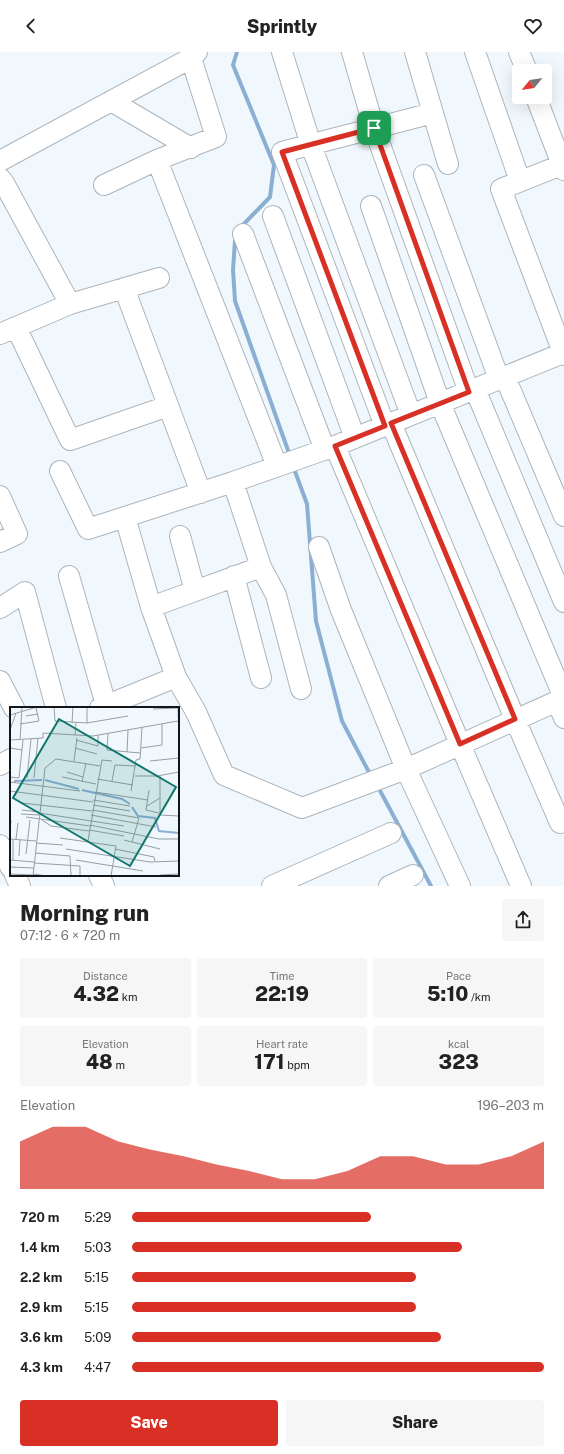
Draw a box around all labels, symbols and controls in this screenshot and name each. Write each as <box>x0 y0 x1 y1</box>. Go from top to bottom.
icon: back <box>20 15 42 37</box>
icon: heart <box>522 15 544 37</box>
text: Sprintly <box>247 16 317 37</box>
north arrow <box>512 64 552 104</box>
map controls <box>512 64 552 104</box>
pin <box>357 111 391 145</box>
icon: arrive <box>363 117 385 139</box>
inset map <box>10 707 179 876</box>
button: share <box>502 899 544 941</box>
text: Morning run <box>20 900 149 926</box>
text: 07:12 · 6 × 720 m <box>20 928 120 943</box>
text: Distance <box>83 970 128 982</box>
text: Time <box>269 970 295 982</box>
text: Pace <box>446 970 471 982</box>
text: 4.32 <box>73 982 119 1006</box>
text: 22:19 <box>255 982 309 1006</box>
text: 5:10 <box>427 982 468 1006</box>
text: km <box>119 991 137 1003</box>
text: /km <box>468 991 491 1003</box>
text: Elevation <box>82 1038 129 1050</box>
text: Heart rate <box>256 1038 308 1050</box>
text: kcal <box>448 1038 469 1050</box>
text: 48 <box>86 1050 113 1074</box>
text: 171 <box>254 1050 285 1074</box>
text: 323 <box>439 1050 479 1074</box>
text: m <box>113 1059 125 1071</box>
text: bpm <box>285 1059 310 1071</box>
text: Elevation <box>20 1098 75 1113</box>
text: 196–203 m <box>477 1098 544 1113</box>
text: 720 m <box>20 1210 59 1225</box>
text: 5:29 <box>84 1210 111 1225</box>
text: 1.4 km <box>20 1240 60 1255</box>
text: 5:03 <box>84 1240 111 1255</box>
text: 2.2 km <box>20 1270 62 1285</box>
text: 5:15 <box>84 1270 109 1285</box>
text: 2.9 km <box>20 1300 62 1315</box>
text: 5:15 <box>84 1300 109 1315</box>
text: 3.6 km <box>20 1330 63 1345</box>
text: 5:09 <box>84 1330 111 1345</box>
text: 4.3 km <box>20 1360 63 1375</box>
text: 4:47 <box>84 1360 111 1375</box>
button: Save <box>20 1400 278 1446</box>
button: Share <box>286 1400 544 1446</box>

